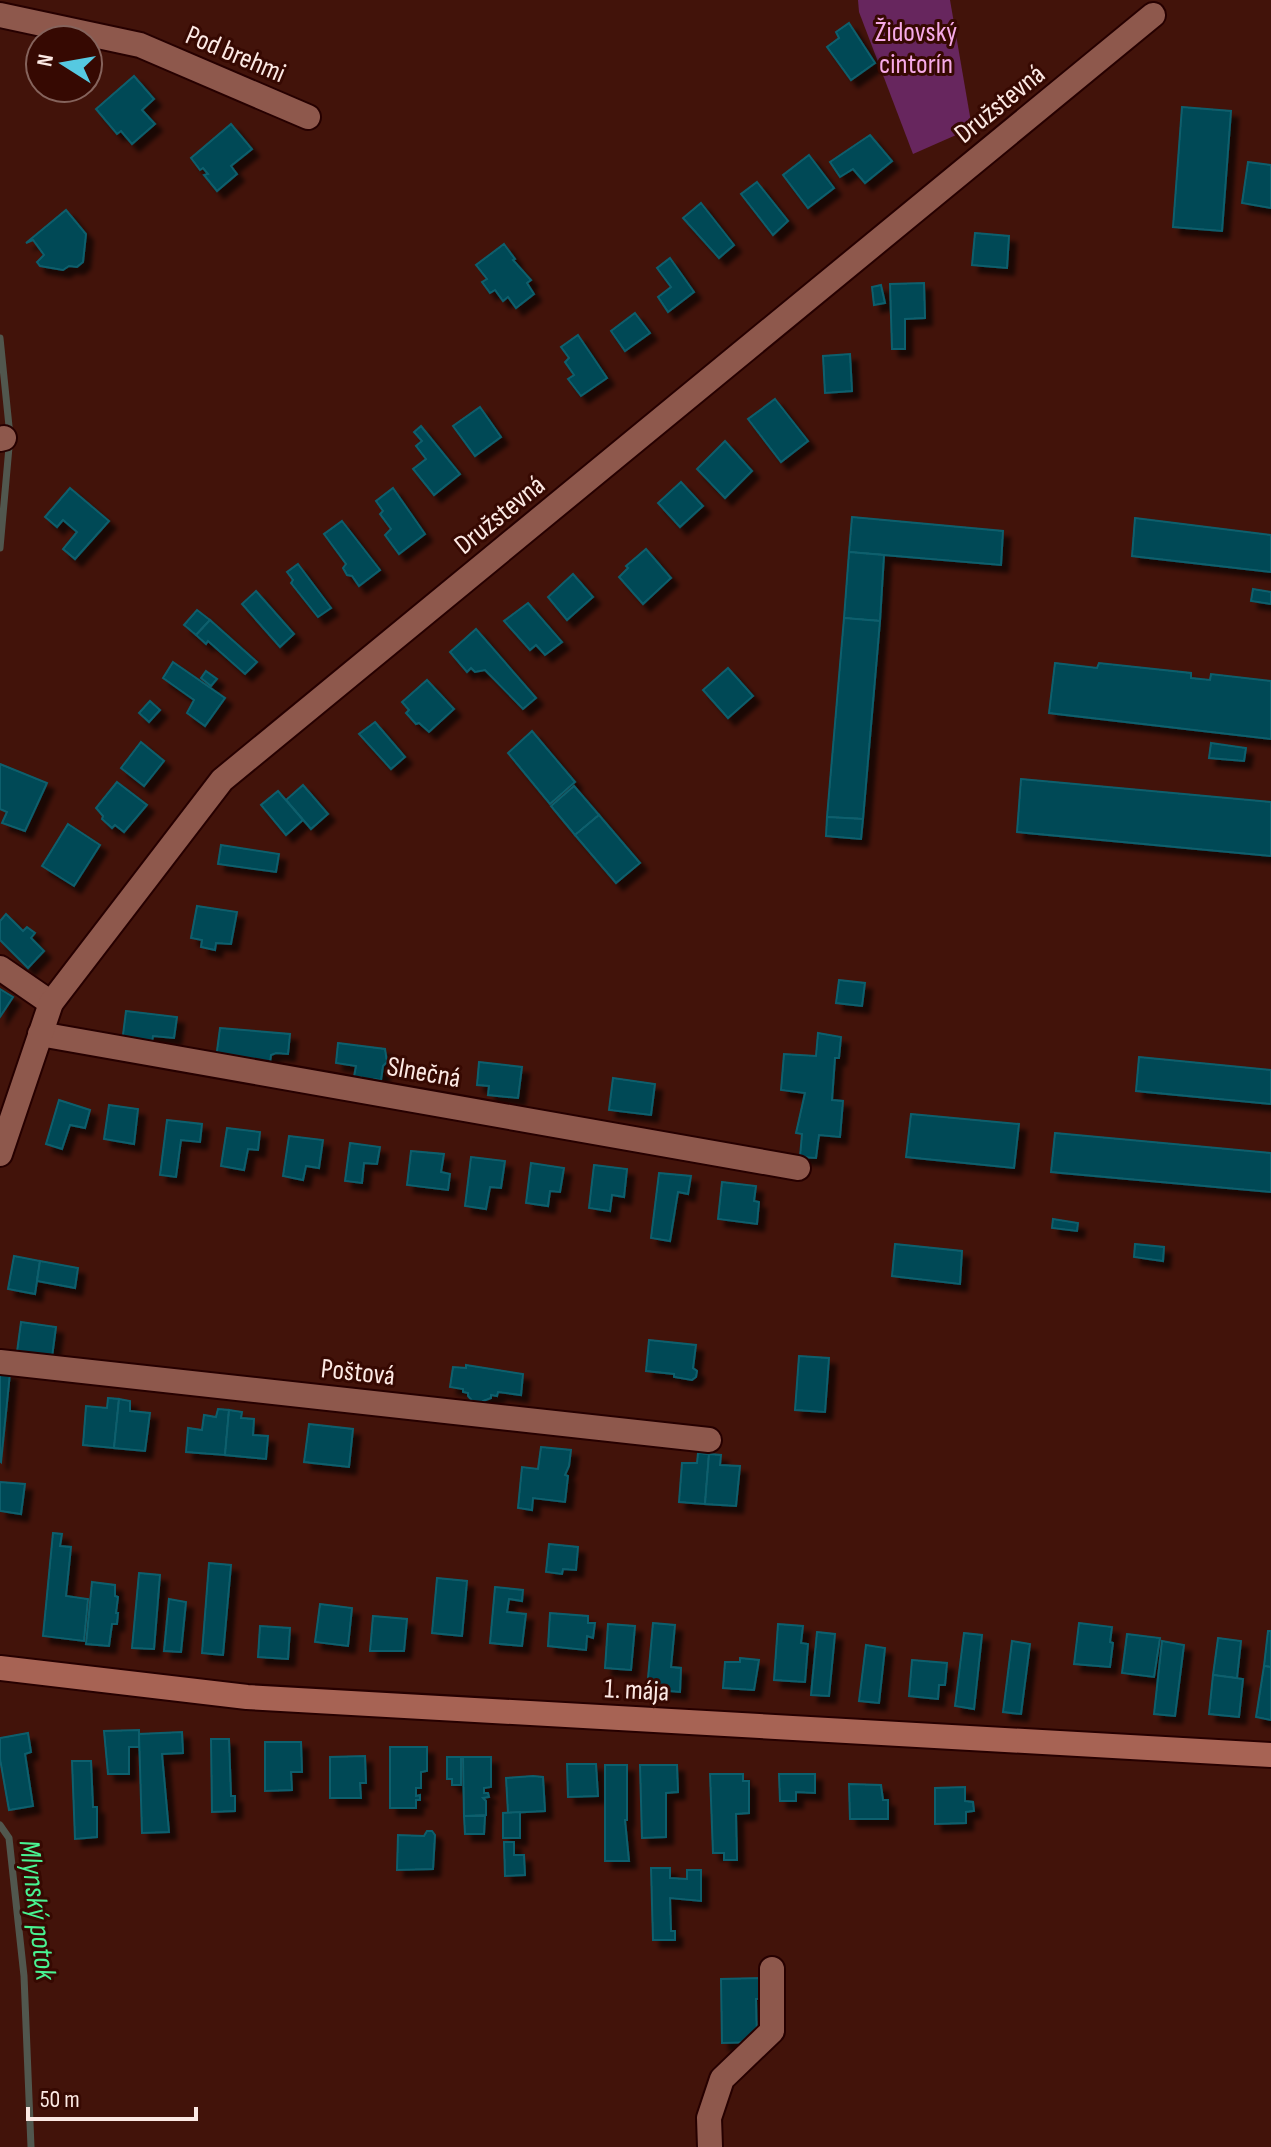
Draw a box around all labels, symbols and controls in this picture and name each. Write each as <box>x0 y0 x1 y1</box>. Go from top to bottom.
park label: Židovský cintorín <box>875 16 957 81</box>
street label: Pod brehmi <box>181 19 290 90</box>
north arrow <box>24 24 104 104</box>
text: N <box>31 52 60 69</box>
street label: Družstevná <box>948 58 1052 151</box>
street label: Družstevná <box>448 469 552 562</box>
street label: Slnečná <box>384 1050 463 1095</box>
street label: Poštová <box>319 1352 397 1393</box>
street label: 1. mája <box>604 1672 670 1709</box>
water label: Mlynský potok <box>11 1838 64 1983</box>
scale bar <box>28 2071 196 2121</box>
text: 50 m <box>40 2085 80 2114</box>

